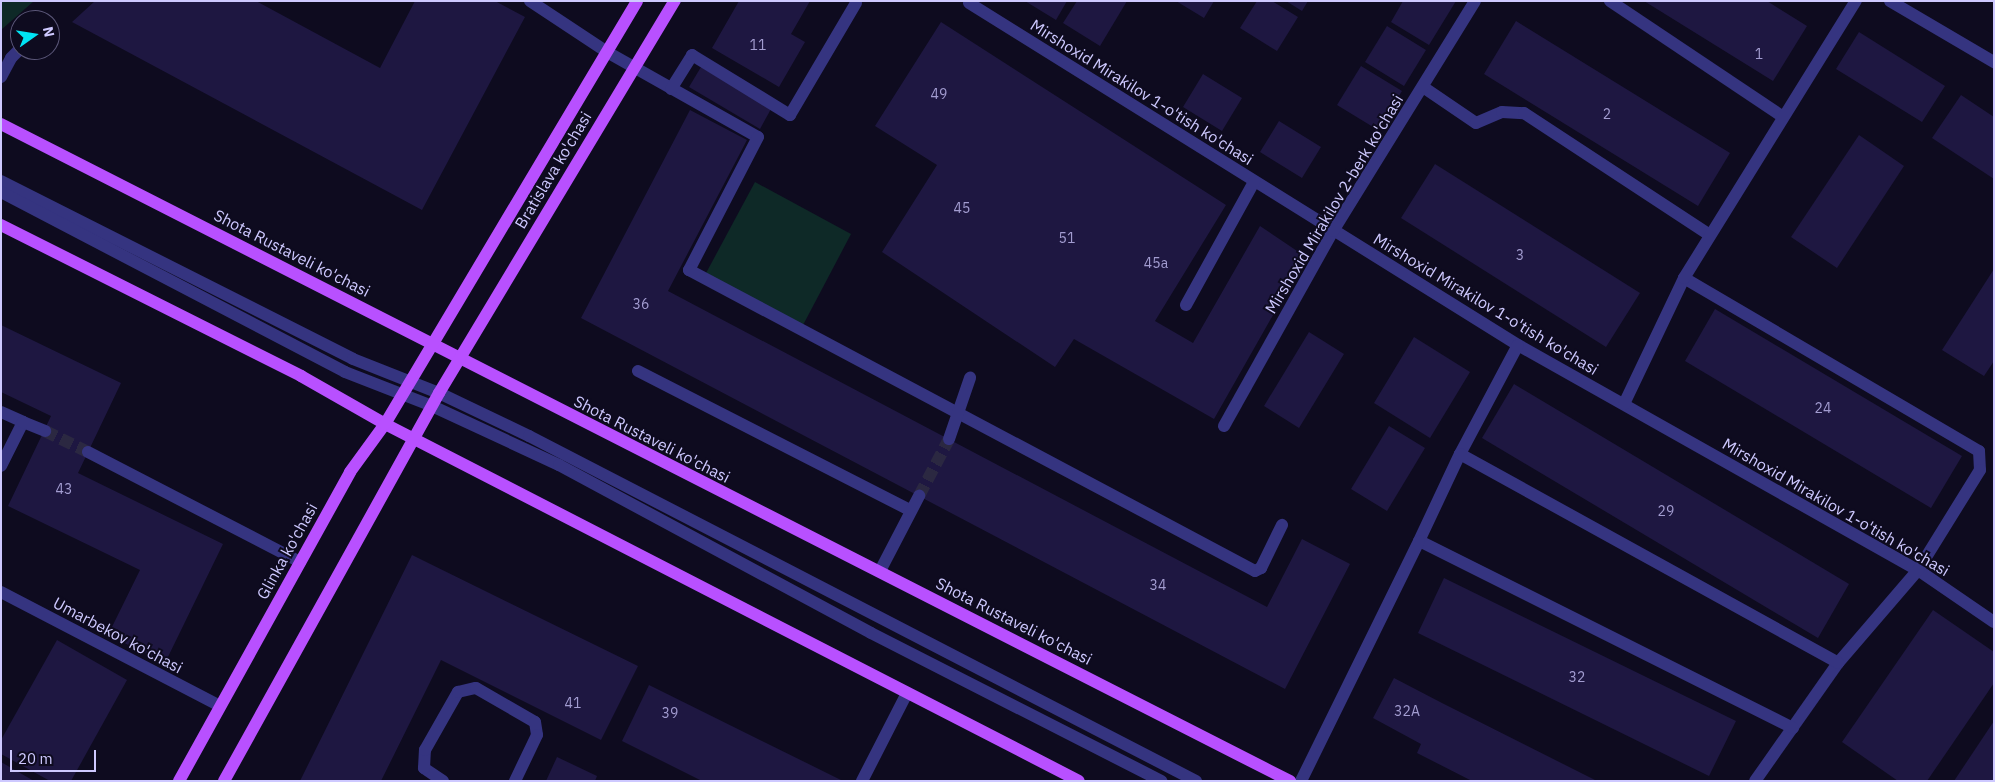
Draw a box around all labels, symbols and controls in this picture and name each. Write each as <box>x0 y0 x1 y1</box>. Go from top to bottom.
north arrow <box>10 10 60 60</box>
street label: Mirshoxid Mirakilov 1-o'tish ko'chasi <box>1027 15 1257 169</box>
text: N <box>39 25 59 39</box>
house number: 11 <box>750 37 766 53</box>
house number: 1 <box>1755 46 1763 62</box>
house number: 49 <box>931 86 947 102</box>
street label: Mirshoxid Mirakilov 2-berk ko'chasi <box>1261 91 1407 317</box>
house number: 2 <box>1603 106 1611 122</box>
street label: Bratislava ko'chasi <box>511 108 595 232</box>
house number: 45 <box>954 200 970 216</box>
street label: Shota Rustaveli ko'chasi <box>211 205 373 301</box>
street label: Mirshoxid Mirakilov 1-o'tish ko'chasi <box>1370 229 1602 379</box>
house number: 51 <box>1059 230 1075 246</box>
house number: 3 <box>1516 247 1524 263</box>
house number: 45а <box>1144 255 1168 271</box>
house number: 36 <box>633 296 649 312</box>
street label: Shota Rustaveli ko'chasi <box>571 391 733 487</box>
house number: 24 <box>1815 400 1831 416</box>
street label: Mirshoxid Mirakilov 1-o'tish ko'chasi <box>1719 434 1953 580</box>
house number: 43 <box>56 481 72 497</box>
street label: Glinka ko'chasi <box>253 500 321 602</box>
house number: 29 <box>1658 503 1674 519</box>
street label: Shota Rustaveli ko'chasi <box>933 573 1095 669</box>
house number: 34 <box>1150 577 1166 593</box>
street label: Umarbekov ko'chasi <box>50 593 186 677</box>
house number: 32 <box>1569 669 1585 685</box>
house number: 41 <box>565 695 581 711</box>
house number: 32А <box>1394 703 1420 719</box>
house number: 39 <box>662 705 678 721</box>
scale bar <box>12 740 99 772</box>
text: 20 m <box>18 749 53 768</box>

